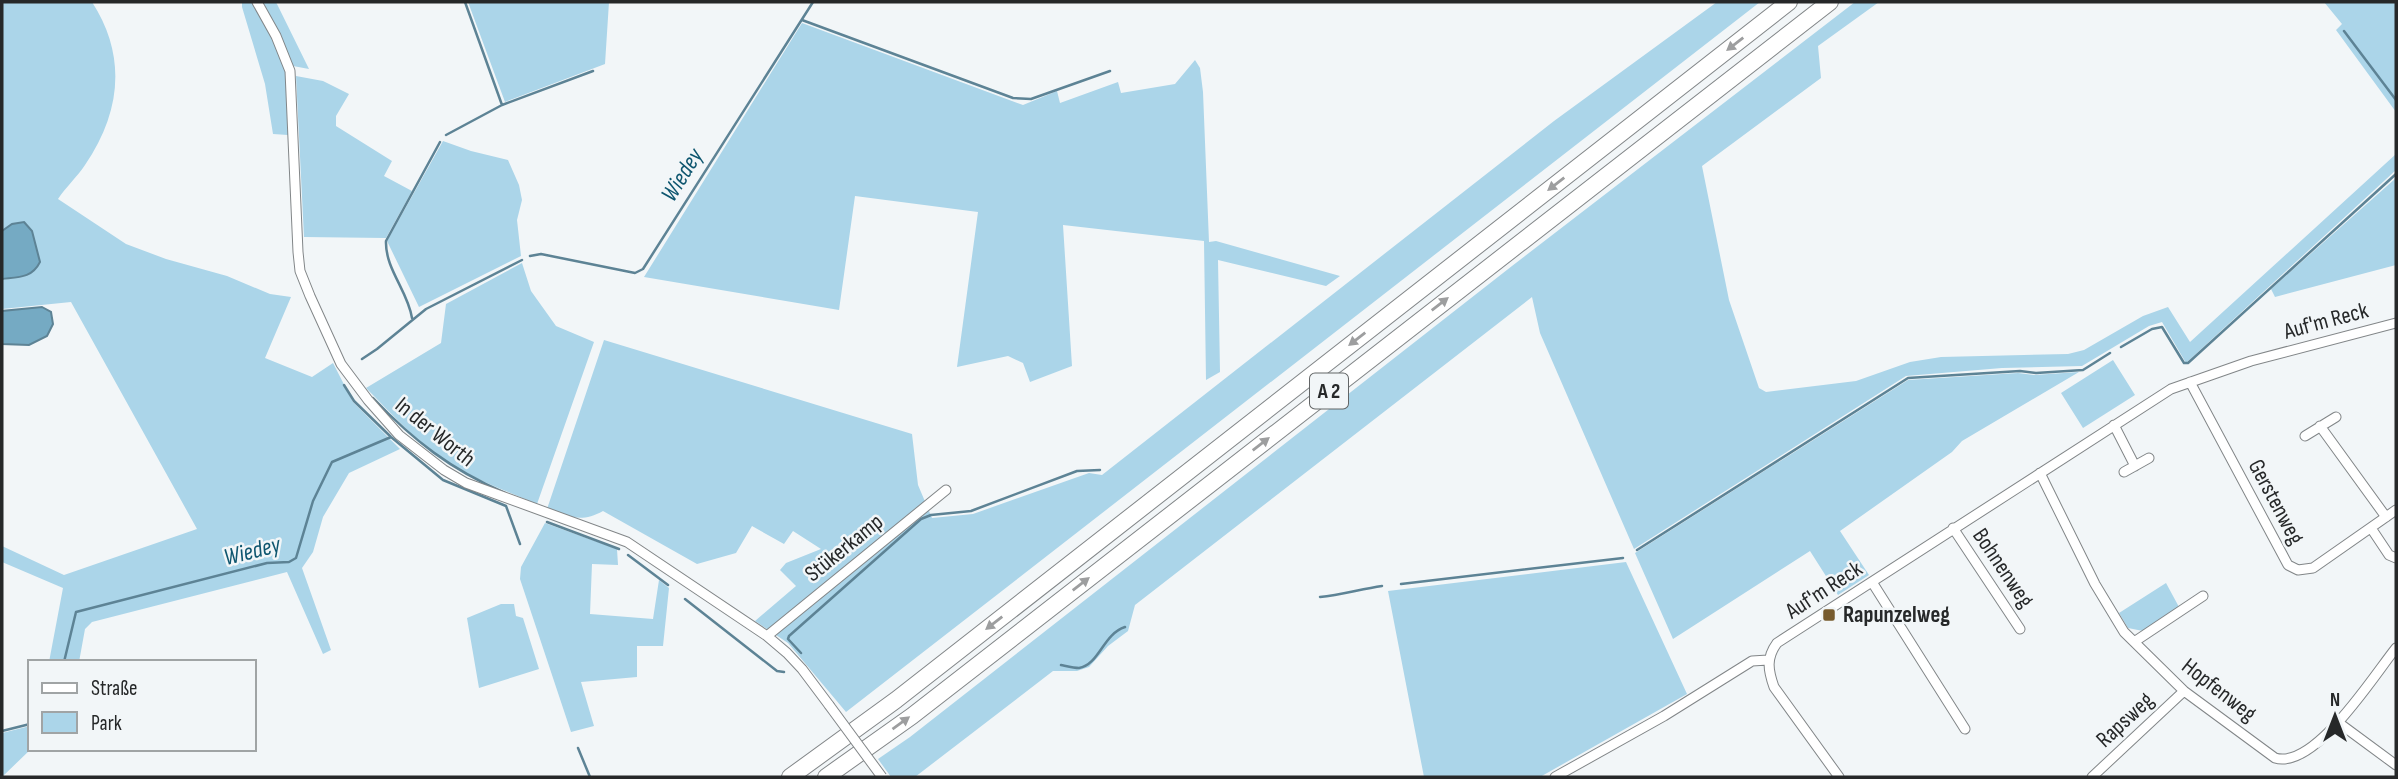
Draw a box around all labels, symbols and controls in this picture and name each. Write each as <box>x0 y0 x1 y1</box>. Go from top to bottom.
one-way arrow <box>1726 36 1744 50</box>
water label: Wiedey <box>655 142 710 207</box>
one-way arrow <box>1547 177 1565 192</box>
street label: Auf'm Reck <box>2280 296 2371 346</box>
one-way arrow <box>1431 298 1449 312</box>
one-way arrow <box>1349 332 1367 347</box>
road number: A 2 <box>1310 374 1348 408</box>
street label: In der Worth <box>389 391 481 473</box>
one-way arrow <box>1251 437 1269 452</box>
street label: Gerstenweg <box>2242 455 2310 549</box>
street label: Stükerkamp <box>799 508 889 588</box>
street label: Bohnenweg <box>1966 523 2040 613</box>
water label: Wiedey <box>221 530 284 572</box>
street label: Auf'm Reck <box>1779 555 1868 626</box>
one-way arrow <box>1072 577 1090 592</box>
place label: Rapunzelweg <box>1843 601 1950 629</box>
marker: Rapunzelweg <box>1821 607 1837 623</box>
one-way arrow <box>986 616 1004 631</box>
street label: Hopfenweg <box>2176 652 2262 728</box>
legend <box>28 660 256 751</box>
text: Straße <box>91 676 137 701</box>
north arrow <box>2300 681 2370 751</box>
street label: Rapsweg <box>2091 686 2159 754</box>
text: N <box>2330 689 2340 712</box>
text: Park <box>91 711 122 736</box>
one-way arrow <box>892 716 910 730</box>

